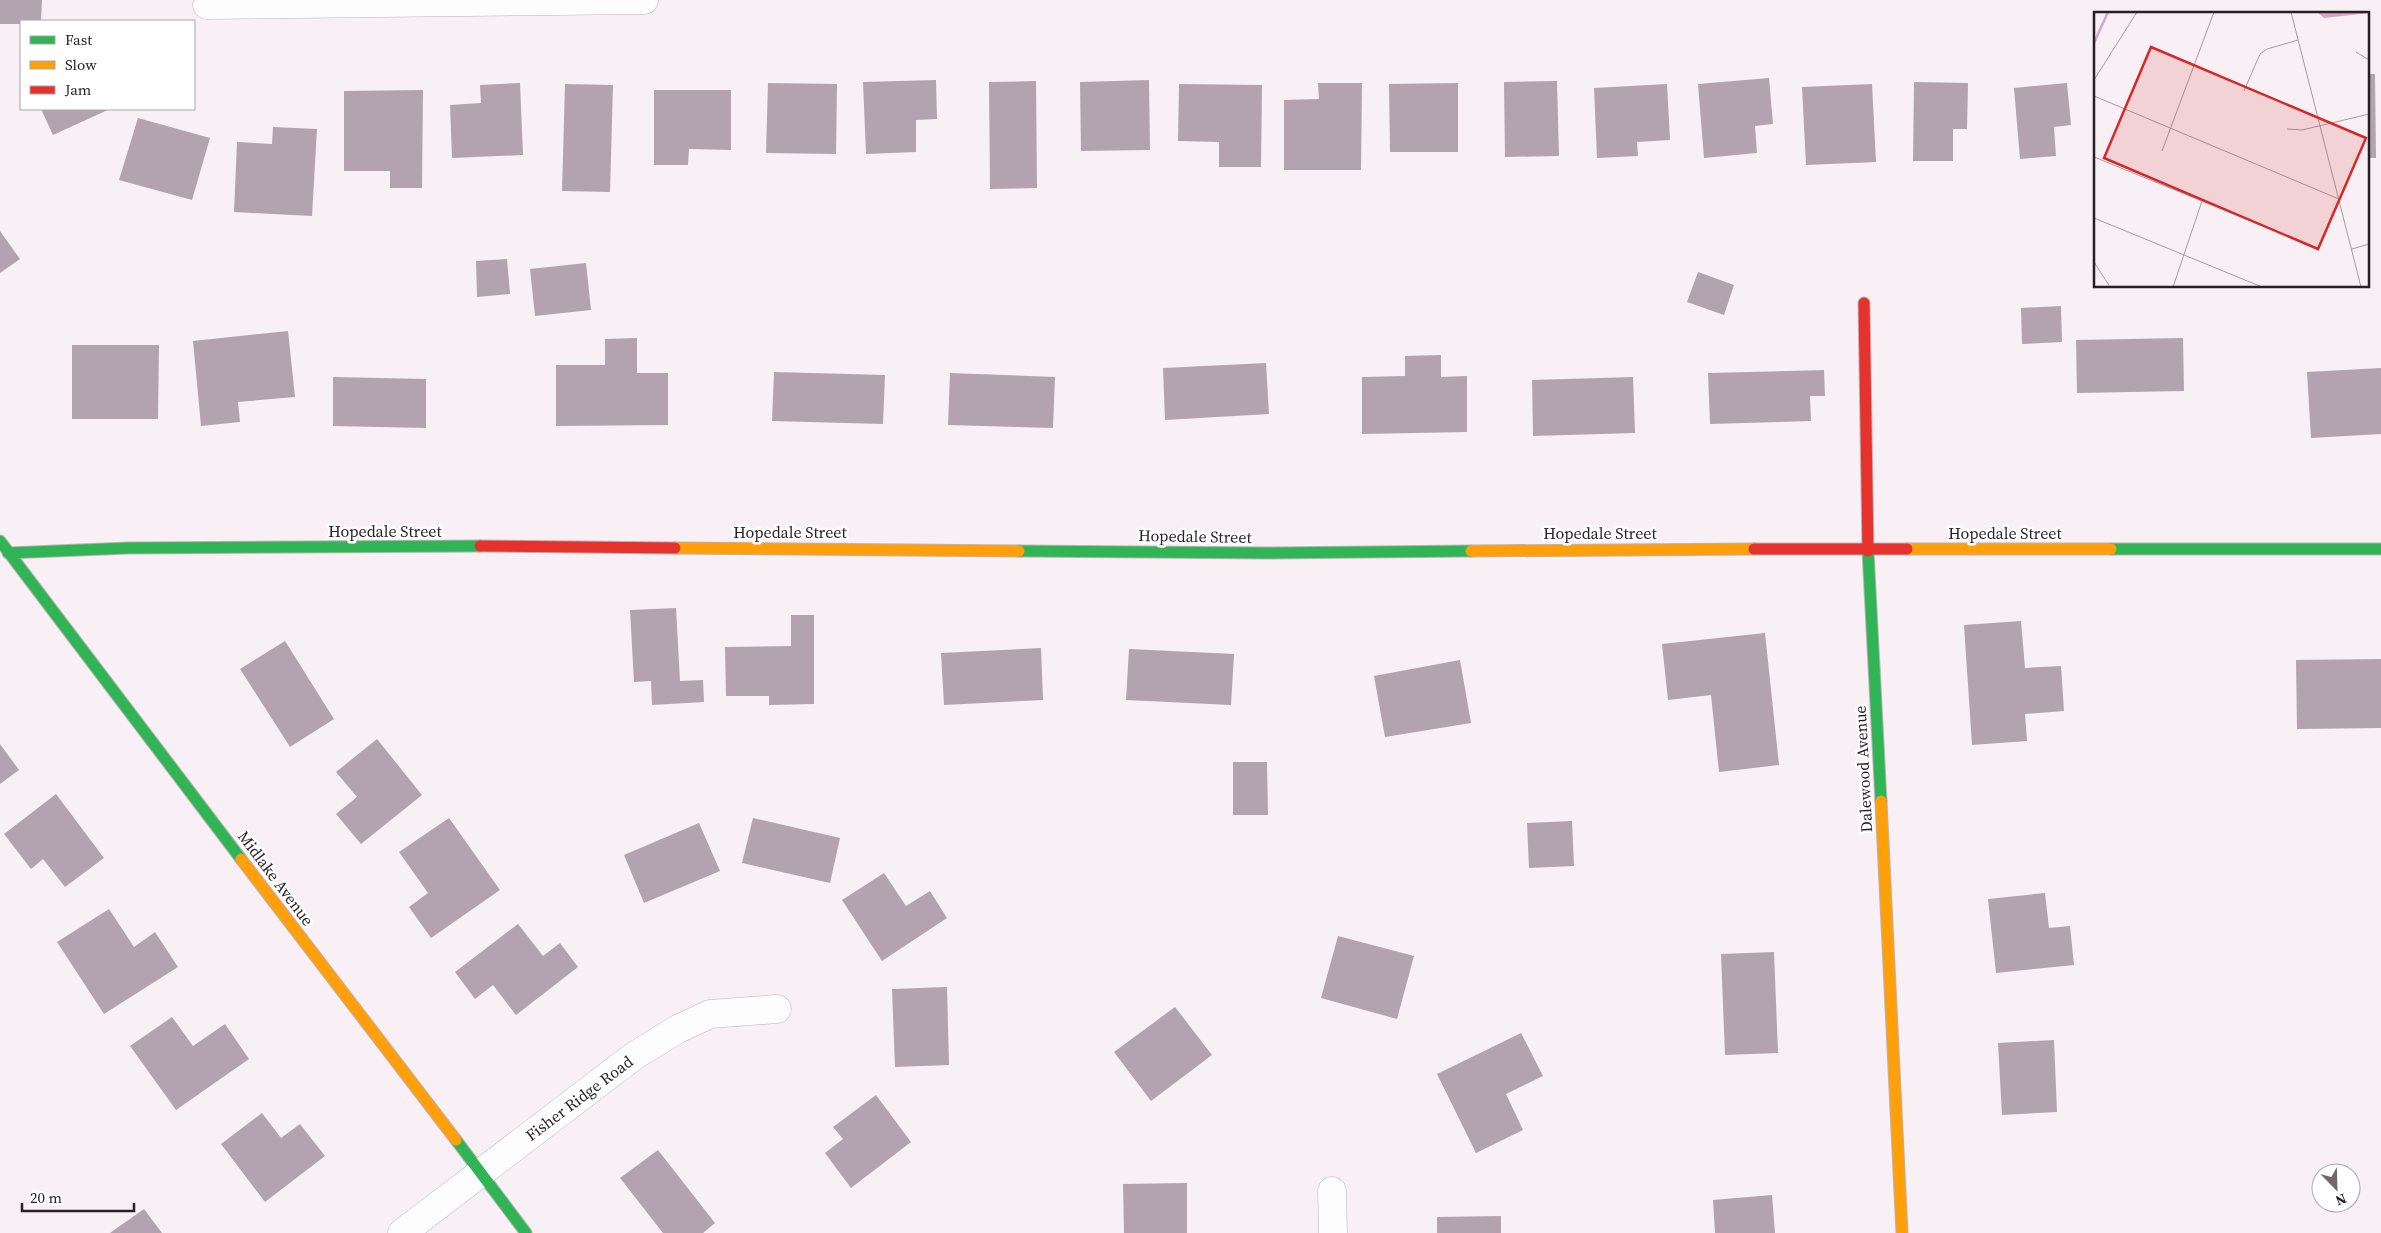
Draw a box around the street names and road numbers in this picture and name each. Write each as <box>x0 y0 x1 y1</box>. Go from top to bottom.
street label: Hopedale Street <box>328 520 443 542</box>
street label: Hopedale Street <box>733 521 848 543</box>
street label: Hopedale Street <box>1543 522 1658 544</box>
street label: Hopedale Street <box>1948 522 2063 544</box>
street label: Hopedale Street <box>1138 524 1253 548</box>
street label: Dalewood Avenue <box>1849 705 1877 833</box>
street label: Midlake Avenue <box>233 826 319 930</box>
street label: Fisher Ridge Road <box>521 1050 637 1146</box>

